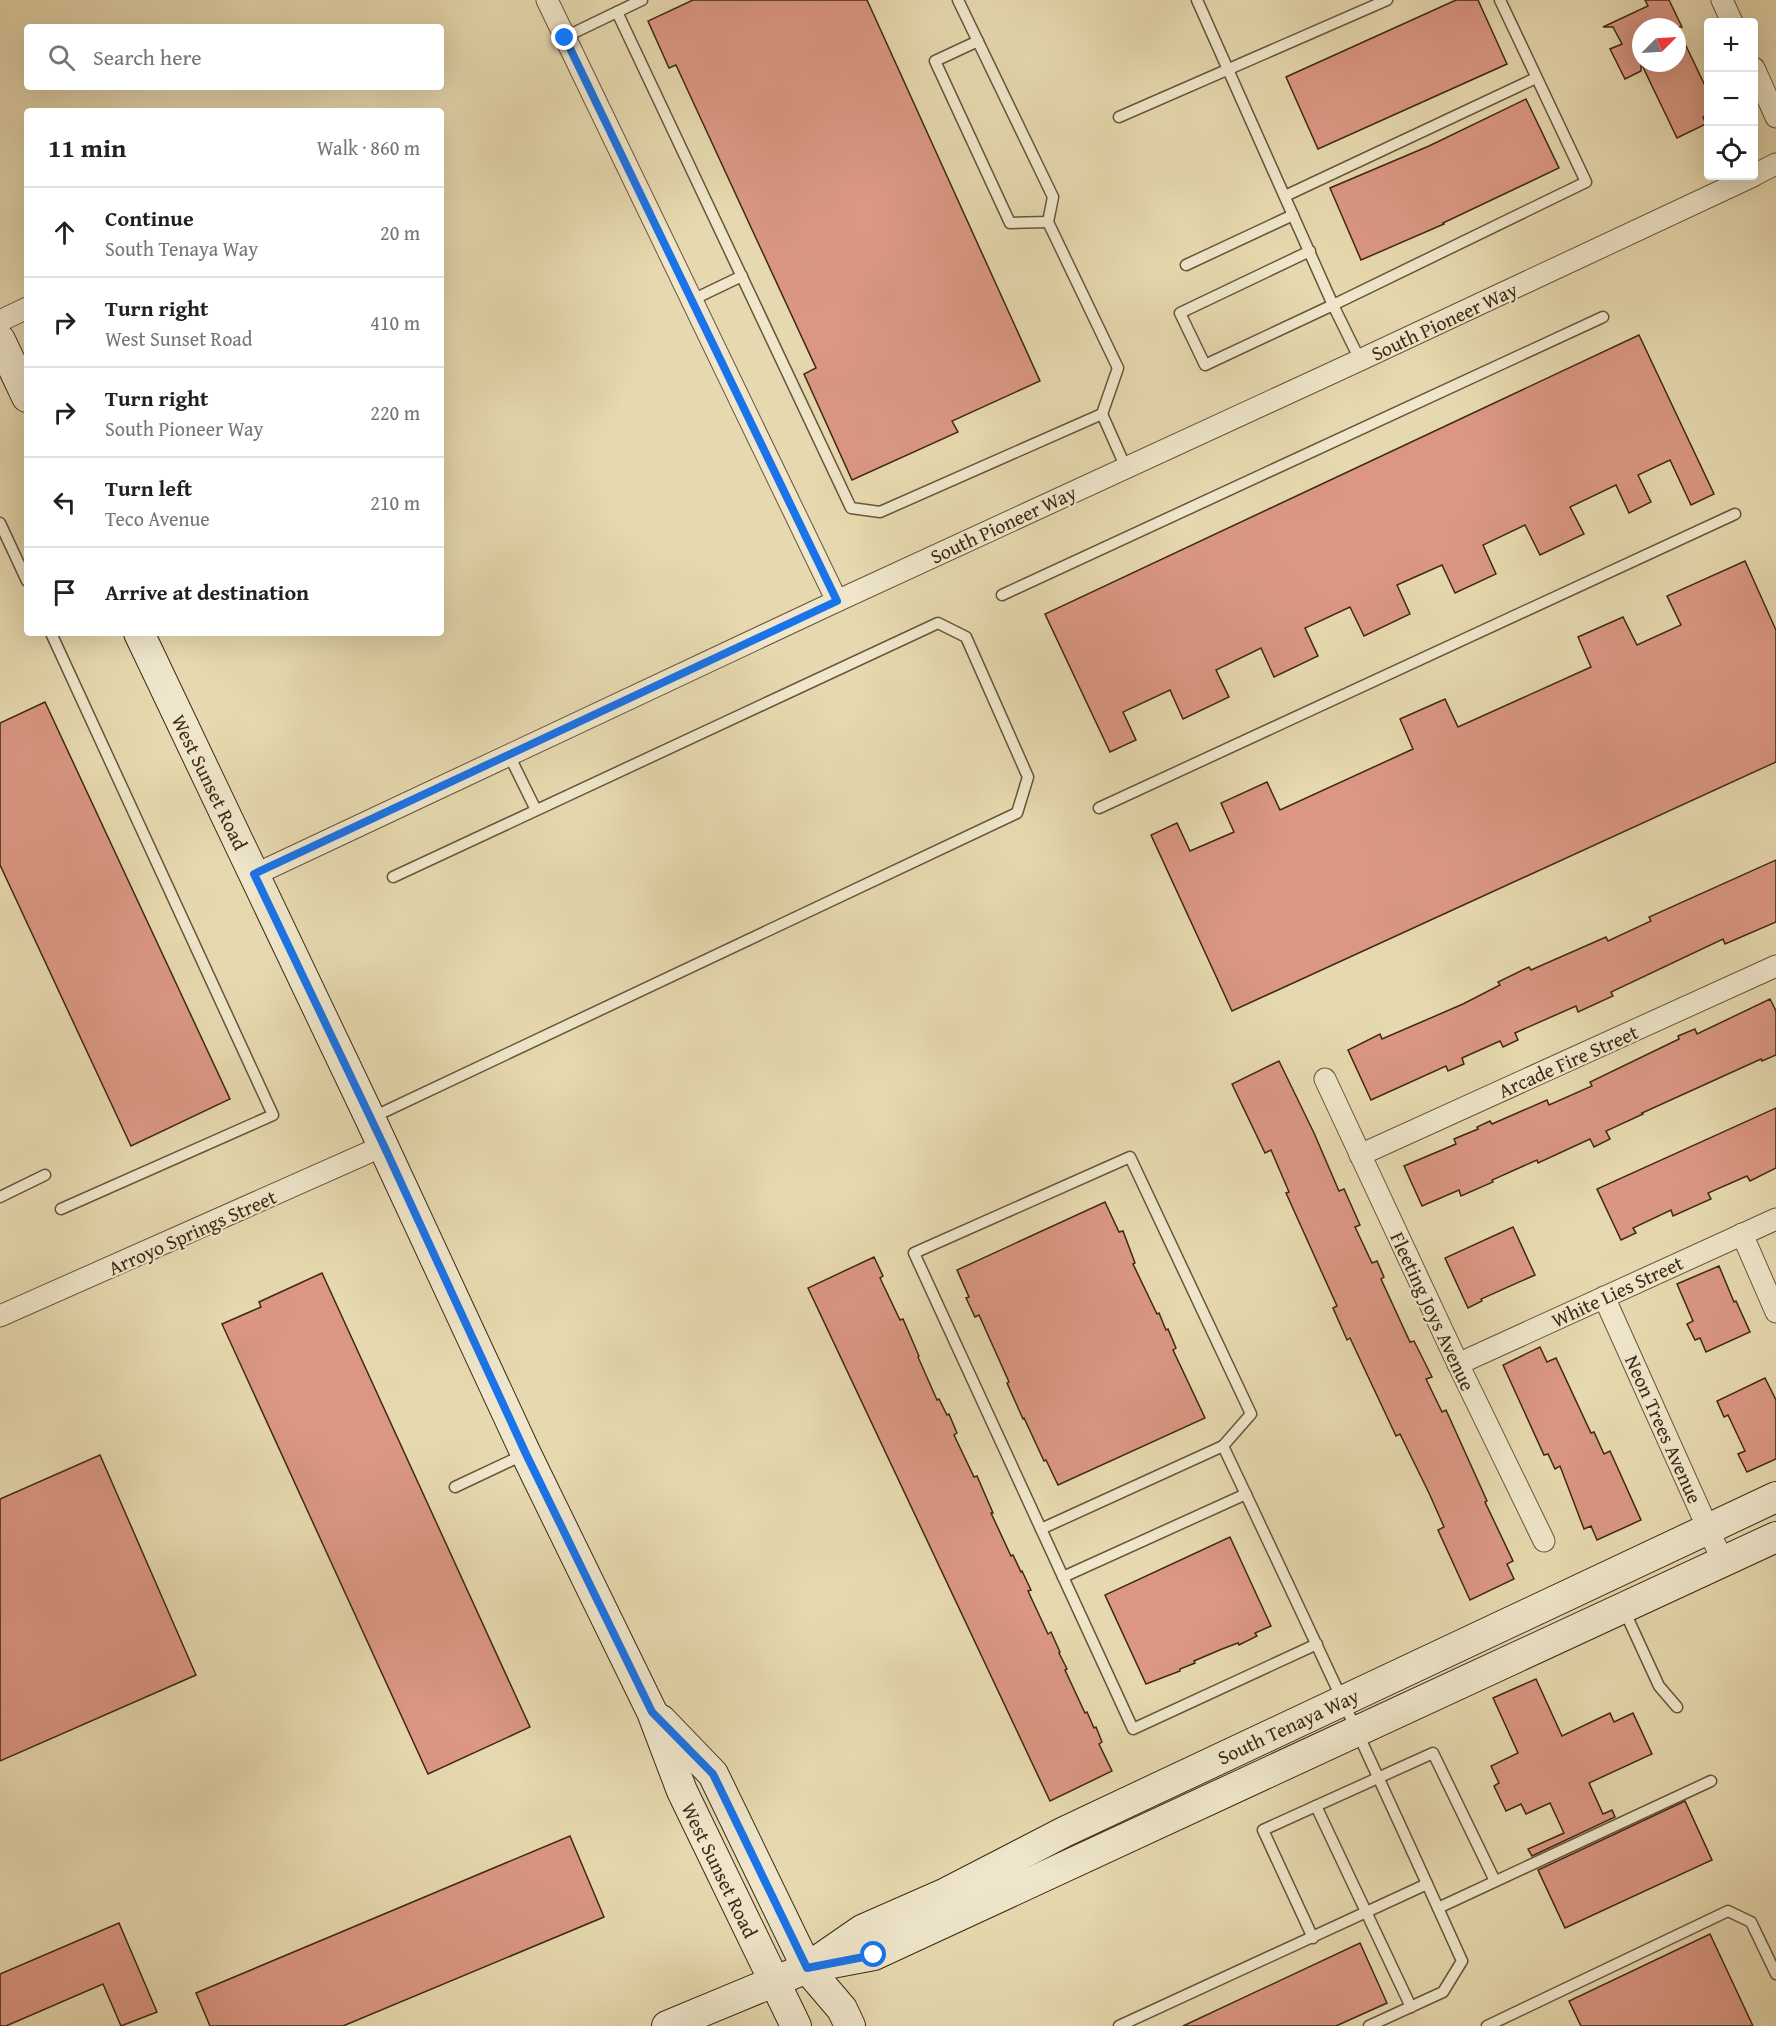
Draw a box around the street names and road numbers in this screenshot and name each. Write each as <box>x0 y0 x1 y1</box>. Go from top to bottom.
street label: South Pioneer Way <box>1366 274 1522 368</box>
street label: South Pioneer Way <box>925 477 1081 571</box>
street label: West Sunset Road <box>165 709 255 855</box>
street label: Arcade Fire Street <box>1493 1017 1643 1105</box>
street label: Arroyo Springs Street <box>103 1182 281 1282</box>
street label: Fleeting Joys Avenue <box>1383 1227 1483 1395</box>
street label: White Lies Street <box>1546 1248 1688 1334</box>
street label: Neon Trees Avenue <box>1618 1350 1710 1508</box>
street label: South Tenaya Way <box>1212 1680 1364 1772</box>
street label: West Sunset Road <box>675 1797 765 1943</box>

